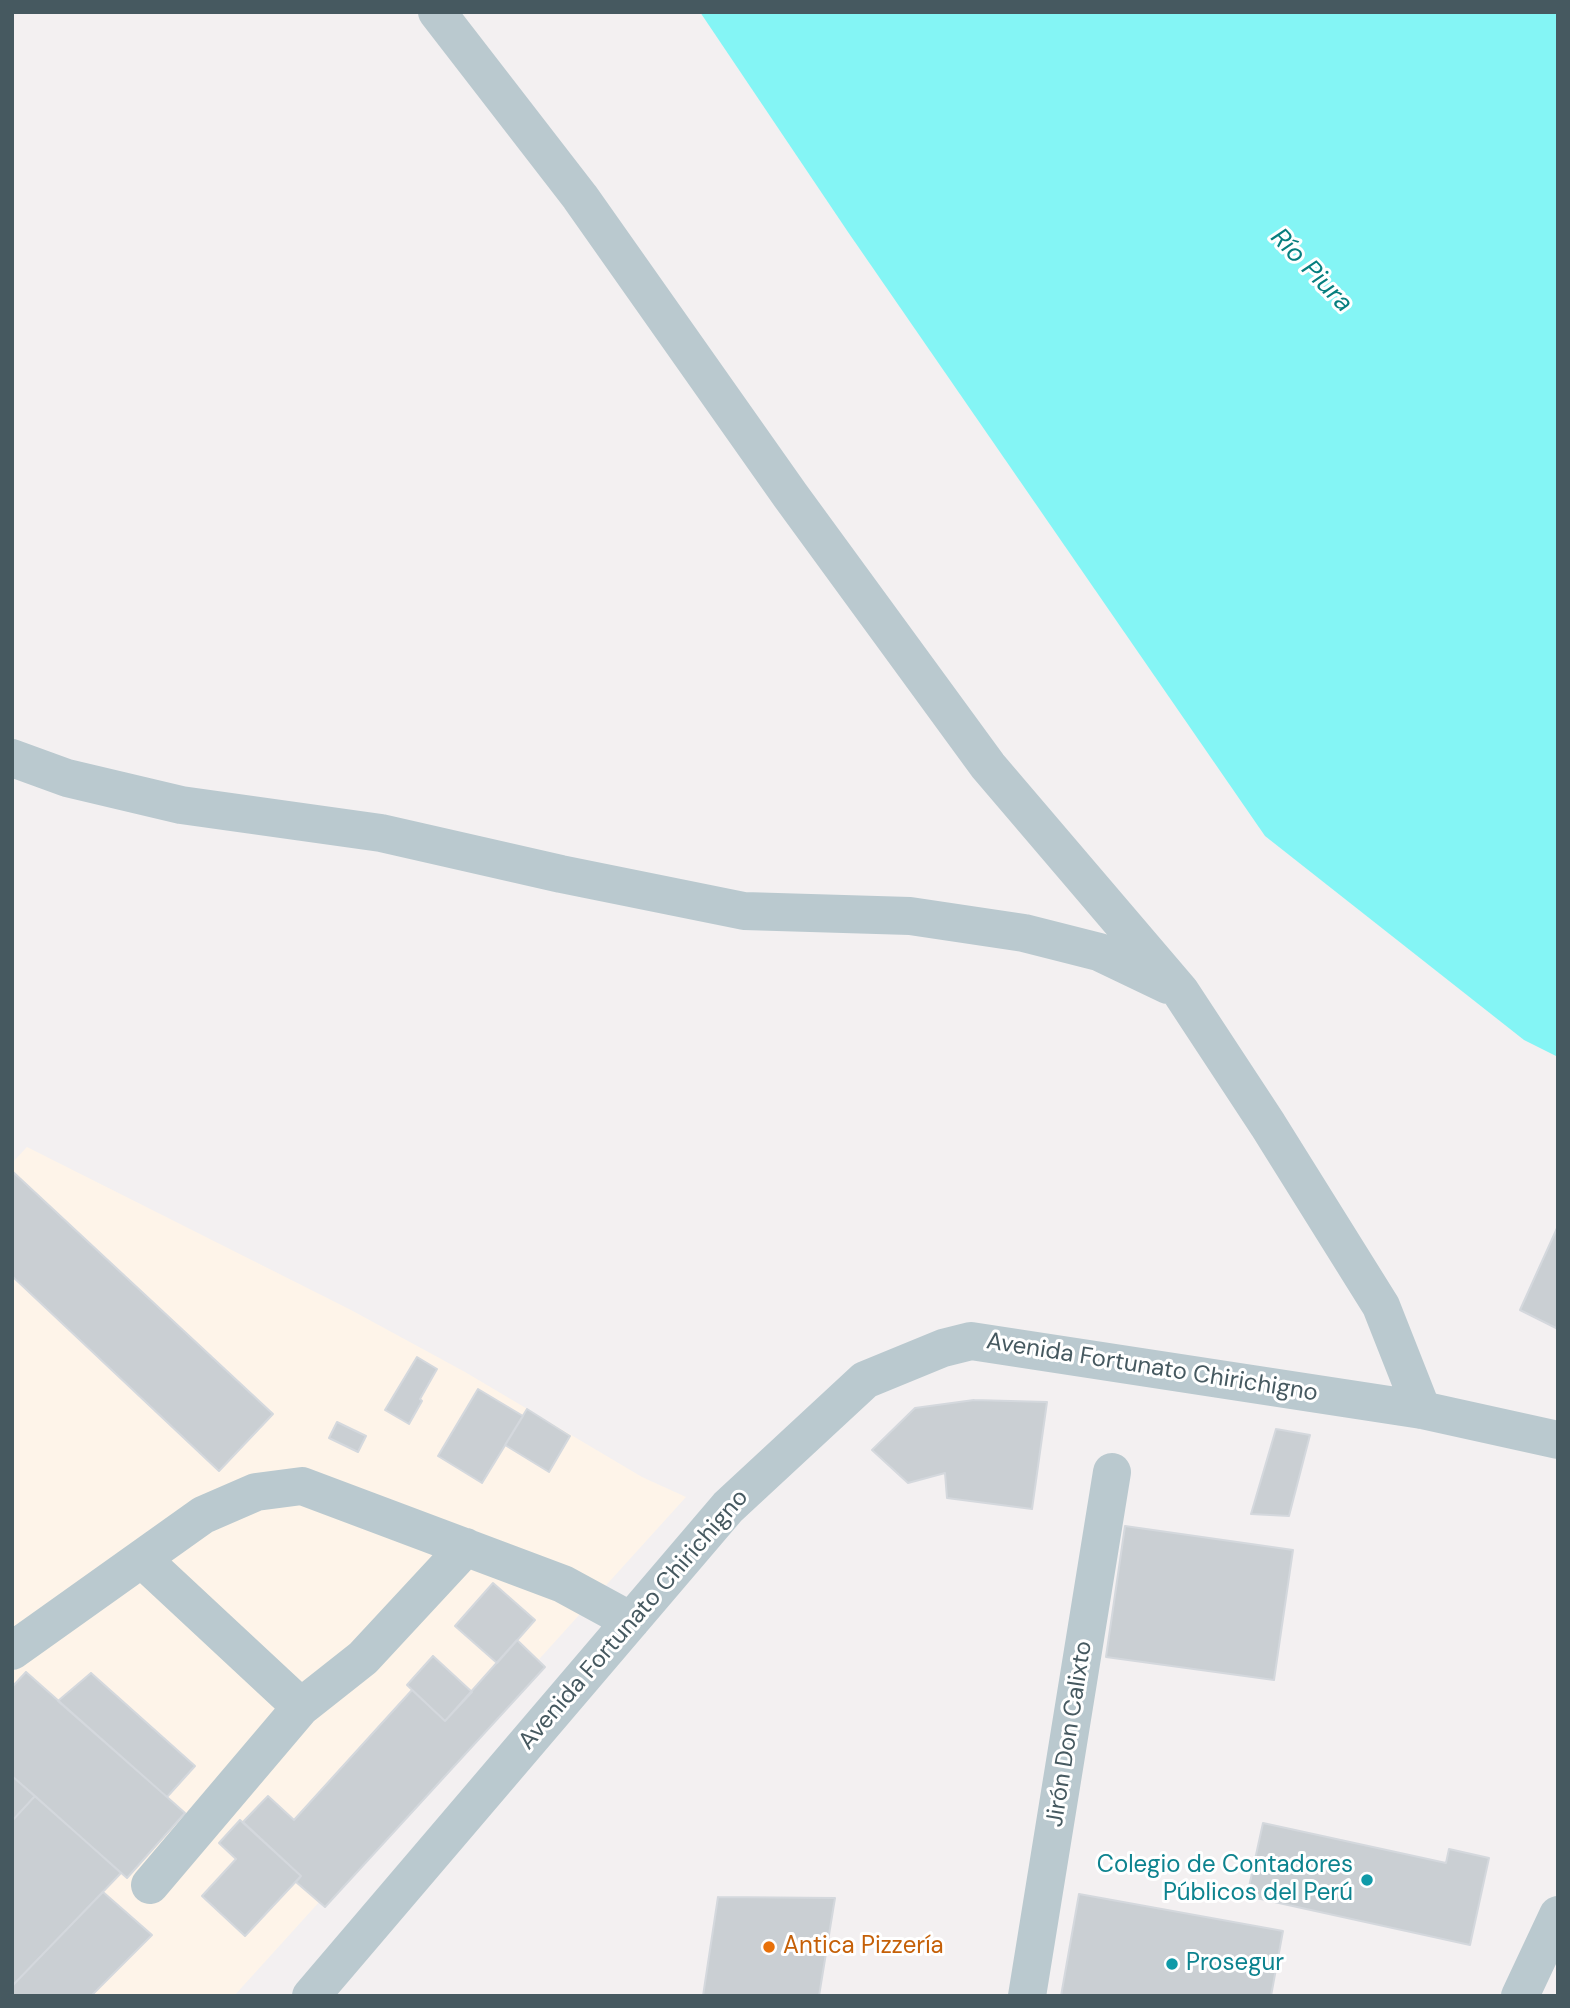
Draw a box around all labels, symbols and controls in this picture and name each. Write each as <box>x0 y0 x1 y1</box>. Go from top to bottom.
water label: Río Piura <box>1263 223 1359 319</box>
street label: Avenida Fortunato Chirichigno <box>984 1328 1320 1408</box>
street label: Avenida Fortunato Chirichigno <box>513 1484 755 1756</box>
street label: Jirón Don Calixto <box>1041 1639 1099 1829</box>
place label: Colegio de Contadores Públicos del Perú <box>1097 1852 1353 1908</box>
marker: Colegio de Contadores Públicos del Perú <box>1359 1872 1375 1888</box>
place label: Antica Pizzería <box>783 1933 944 1961</box>
marker: Antica Pizzería <box>761 1939 777 1955</box>
place label: Prosegur <box>1186 1950 1284 1978</box>
marker: Prosegur <box>1164 1956 1180 1972</box>

